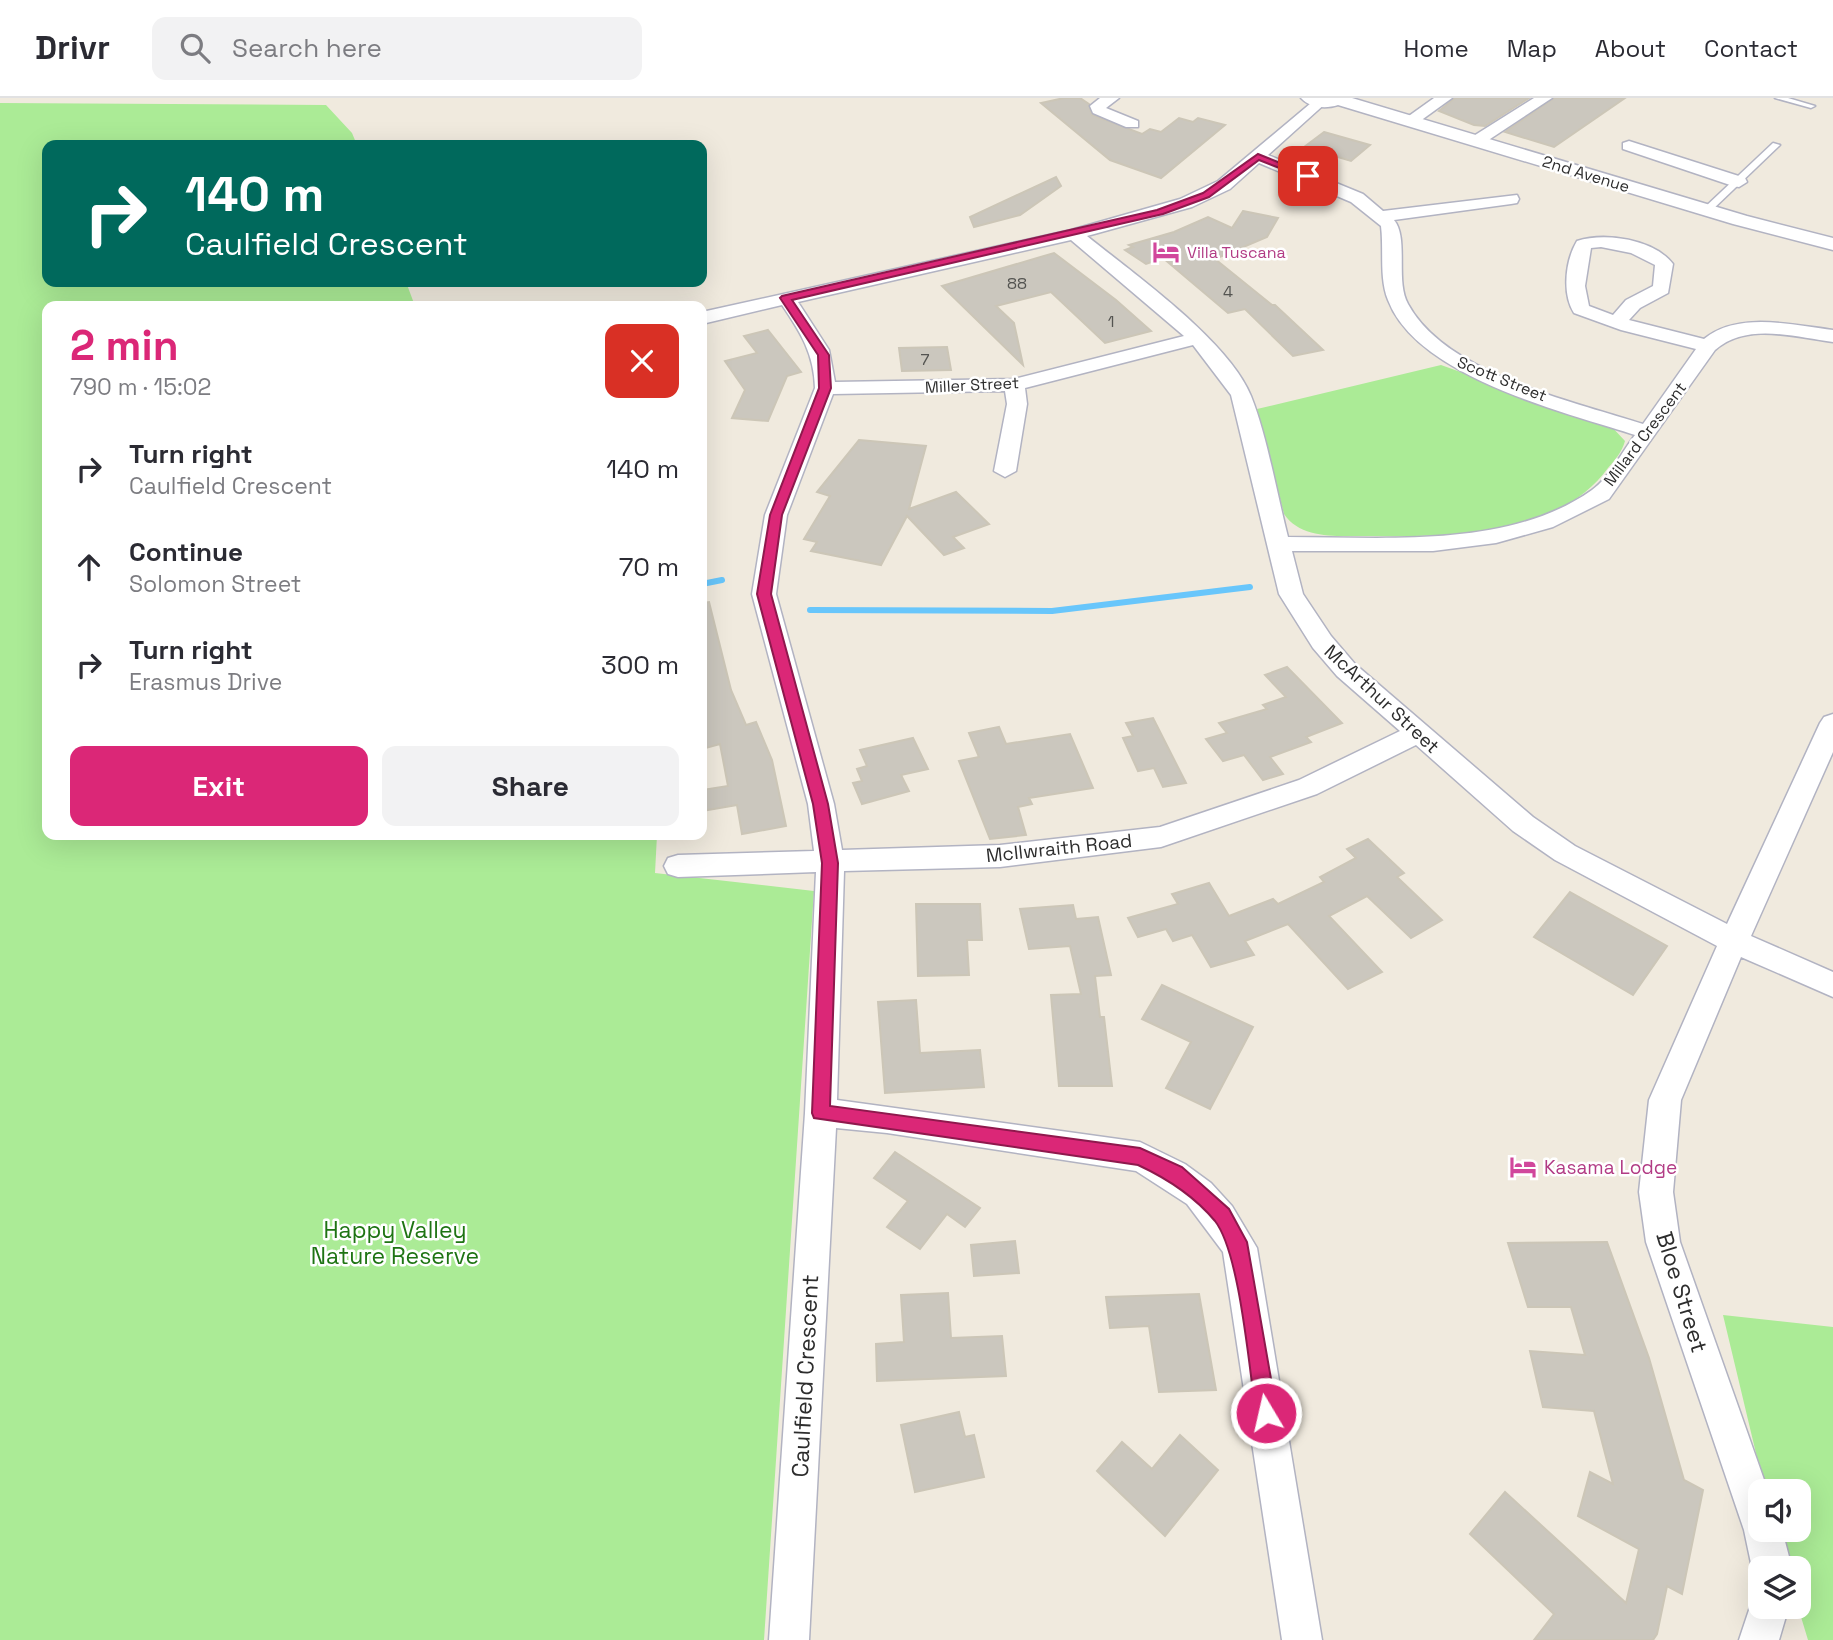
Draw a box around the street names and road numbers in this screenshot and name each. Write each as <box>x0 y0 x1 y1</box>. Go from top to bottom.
street label: 2nd Avenue <box>1540 151 1632 197</box>
street label: Scott Street <box>1454 352 1550 406</box>
street label: Miller Street <box>924 372 1020 398</box>
street label: Millard Crescent <box>1599 378 1691 490</box>
street label: McArthur Street <box>1319 639 1445 759</box>
street label: McIlwraith Road <box>985 828 1133 868</box>
street label: Bloe Street <box>1649 1228 1715 1356</box>
street label: Caulfield Crescent <box>785 1274 825 1478</box>

